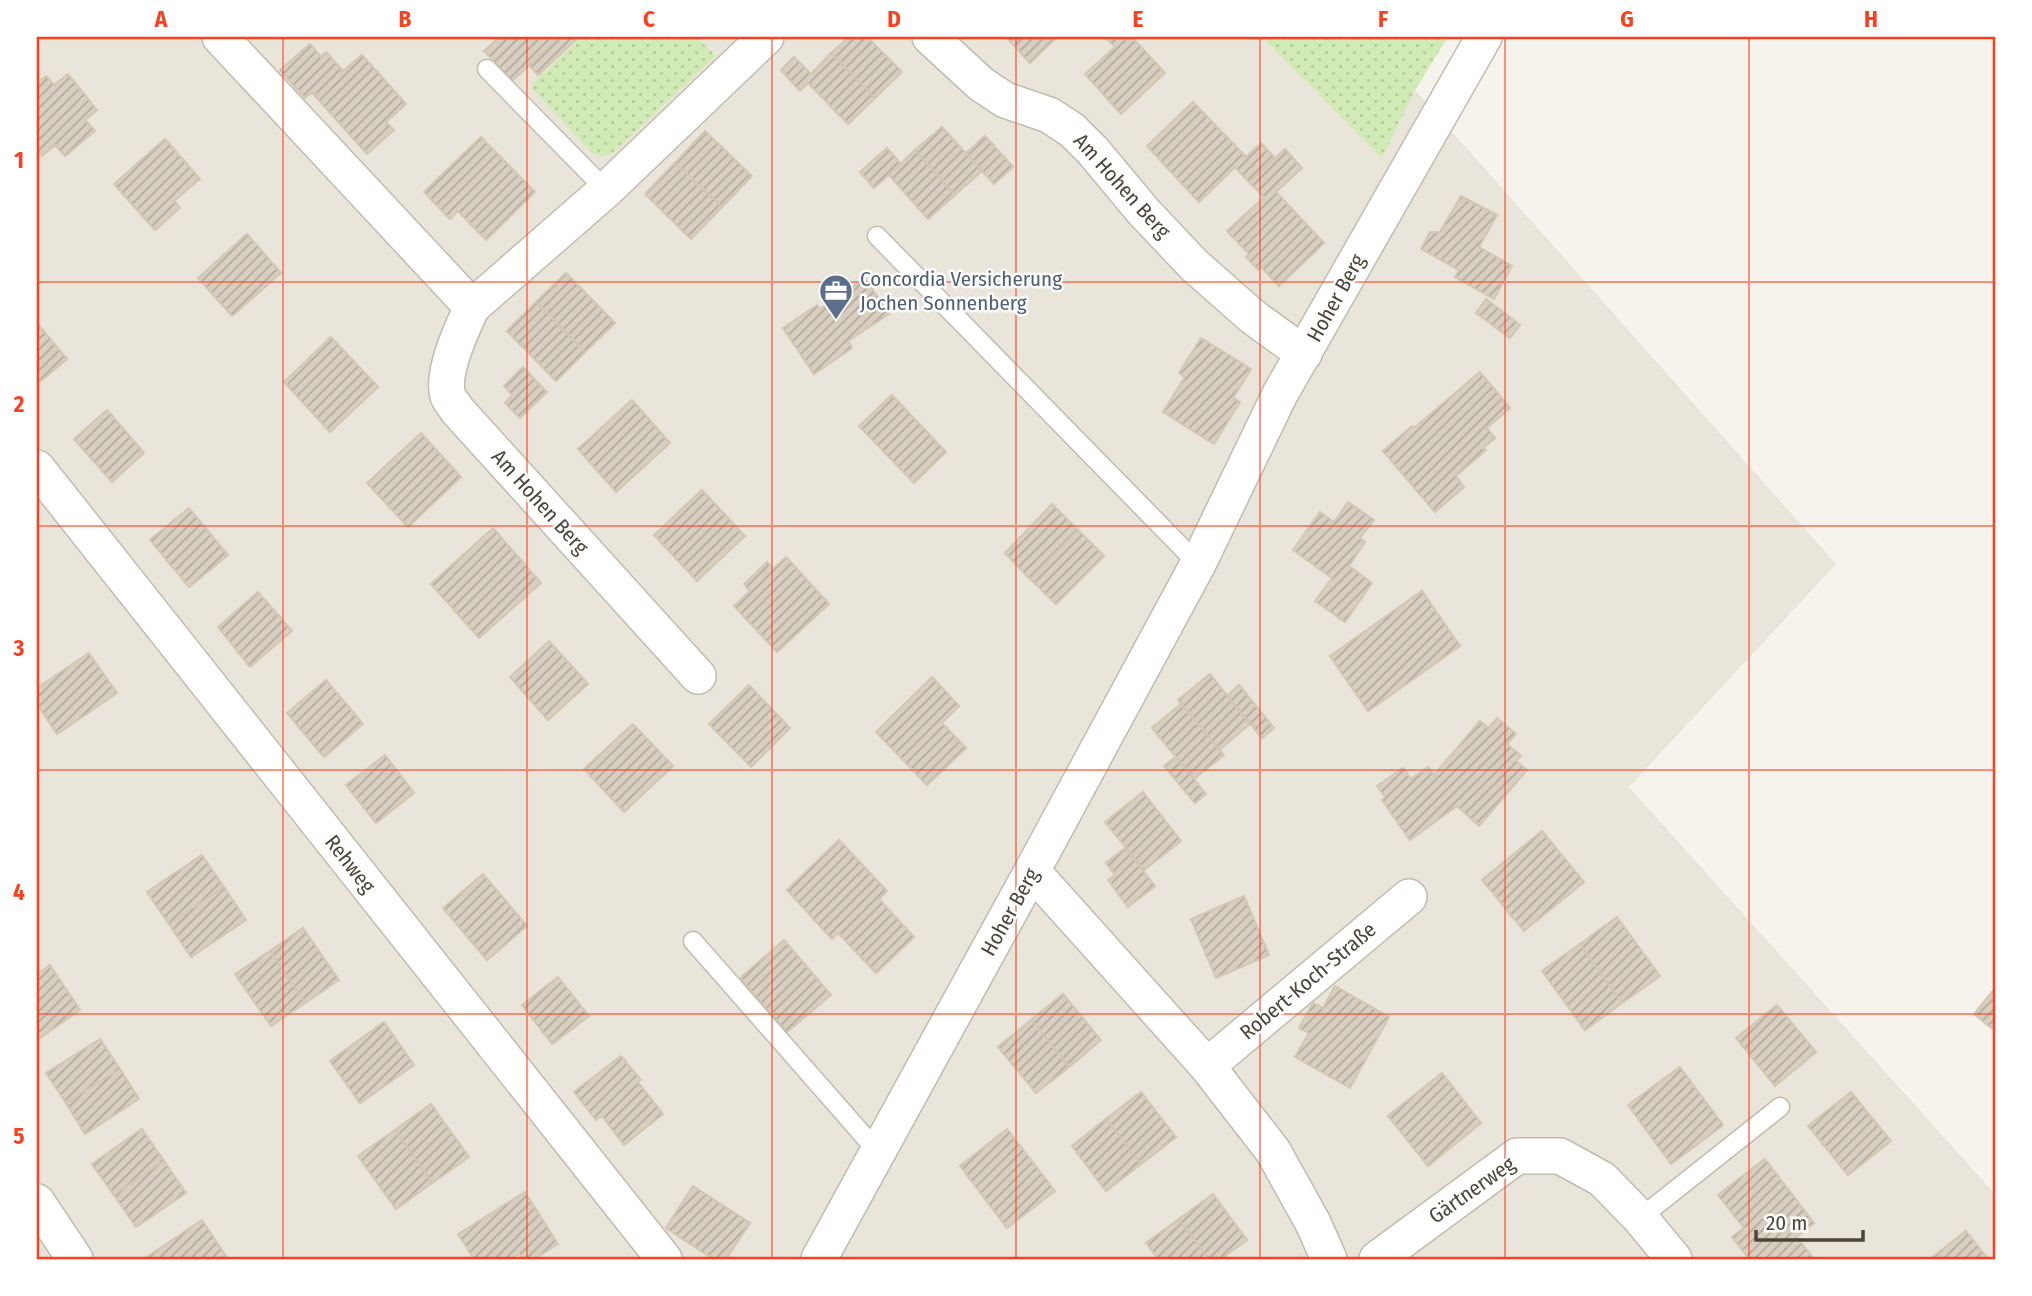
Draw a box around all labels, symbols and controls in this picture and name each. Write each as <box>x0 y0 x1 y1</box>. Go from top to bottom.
text: A <box>154 5 168 33</box>
text: B <box>399 5 412 33</box>
text: C <box>643 5 655 33</box>
text: D <box>887 5 901 33</box>
text: E <box>1133 5 1144 33</box>
text: F <box>1378 5 1388 33</box>
text: G <box>1620 5 1634 33</box>
text: H <box>1864 5 1878 33</box>
street label: Am Hohen Berg <box>1068 128 1176 244</box>
text: 1 <box>14 146 24 174</box>
street label: Hoher Berg <box>1301 249 1371 346</box>
place label: Concordia Versicherung Jochen Sonnenberg <box>860 266 1062 316</box>
office icon: Concordia Versicherung Jochen Sonnenberg <box>817 272 855 321</box>
text: 2 <box>13 390 25 418</box>
street label: Am Hohen Berg <box>486 444 594 560</box>
text: 3 <box>13 634 25 662</box>
street label: Rehweg <box>319 830 381 898</box>
street label: Hoher Berg <box>975 863 1045 960</box>
text: 4 <box>13 878 25 906</box>
street label: Robert-Koch-Straße <box>1235 917 1381 1045</box>
text: 5 <box>13 1122 25 1150</box>
street label: Gärtnerweg <box>1424 1151 1520 1229</box>
scale bar <box>1756 1198 1862 1242</box>
text: 20 m <box>1766 1210 1807 1236</box>

